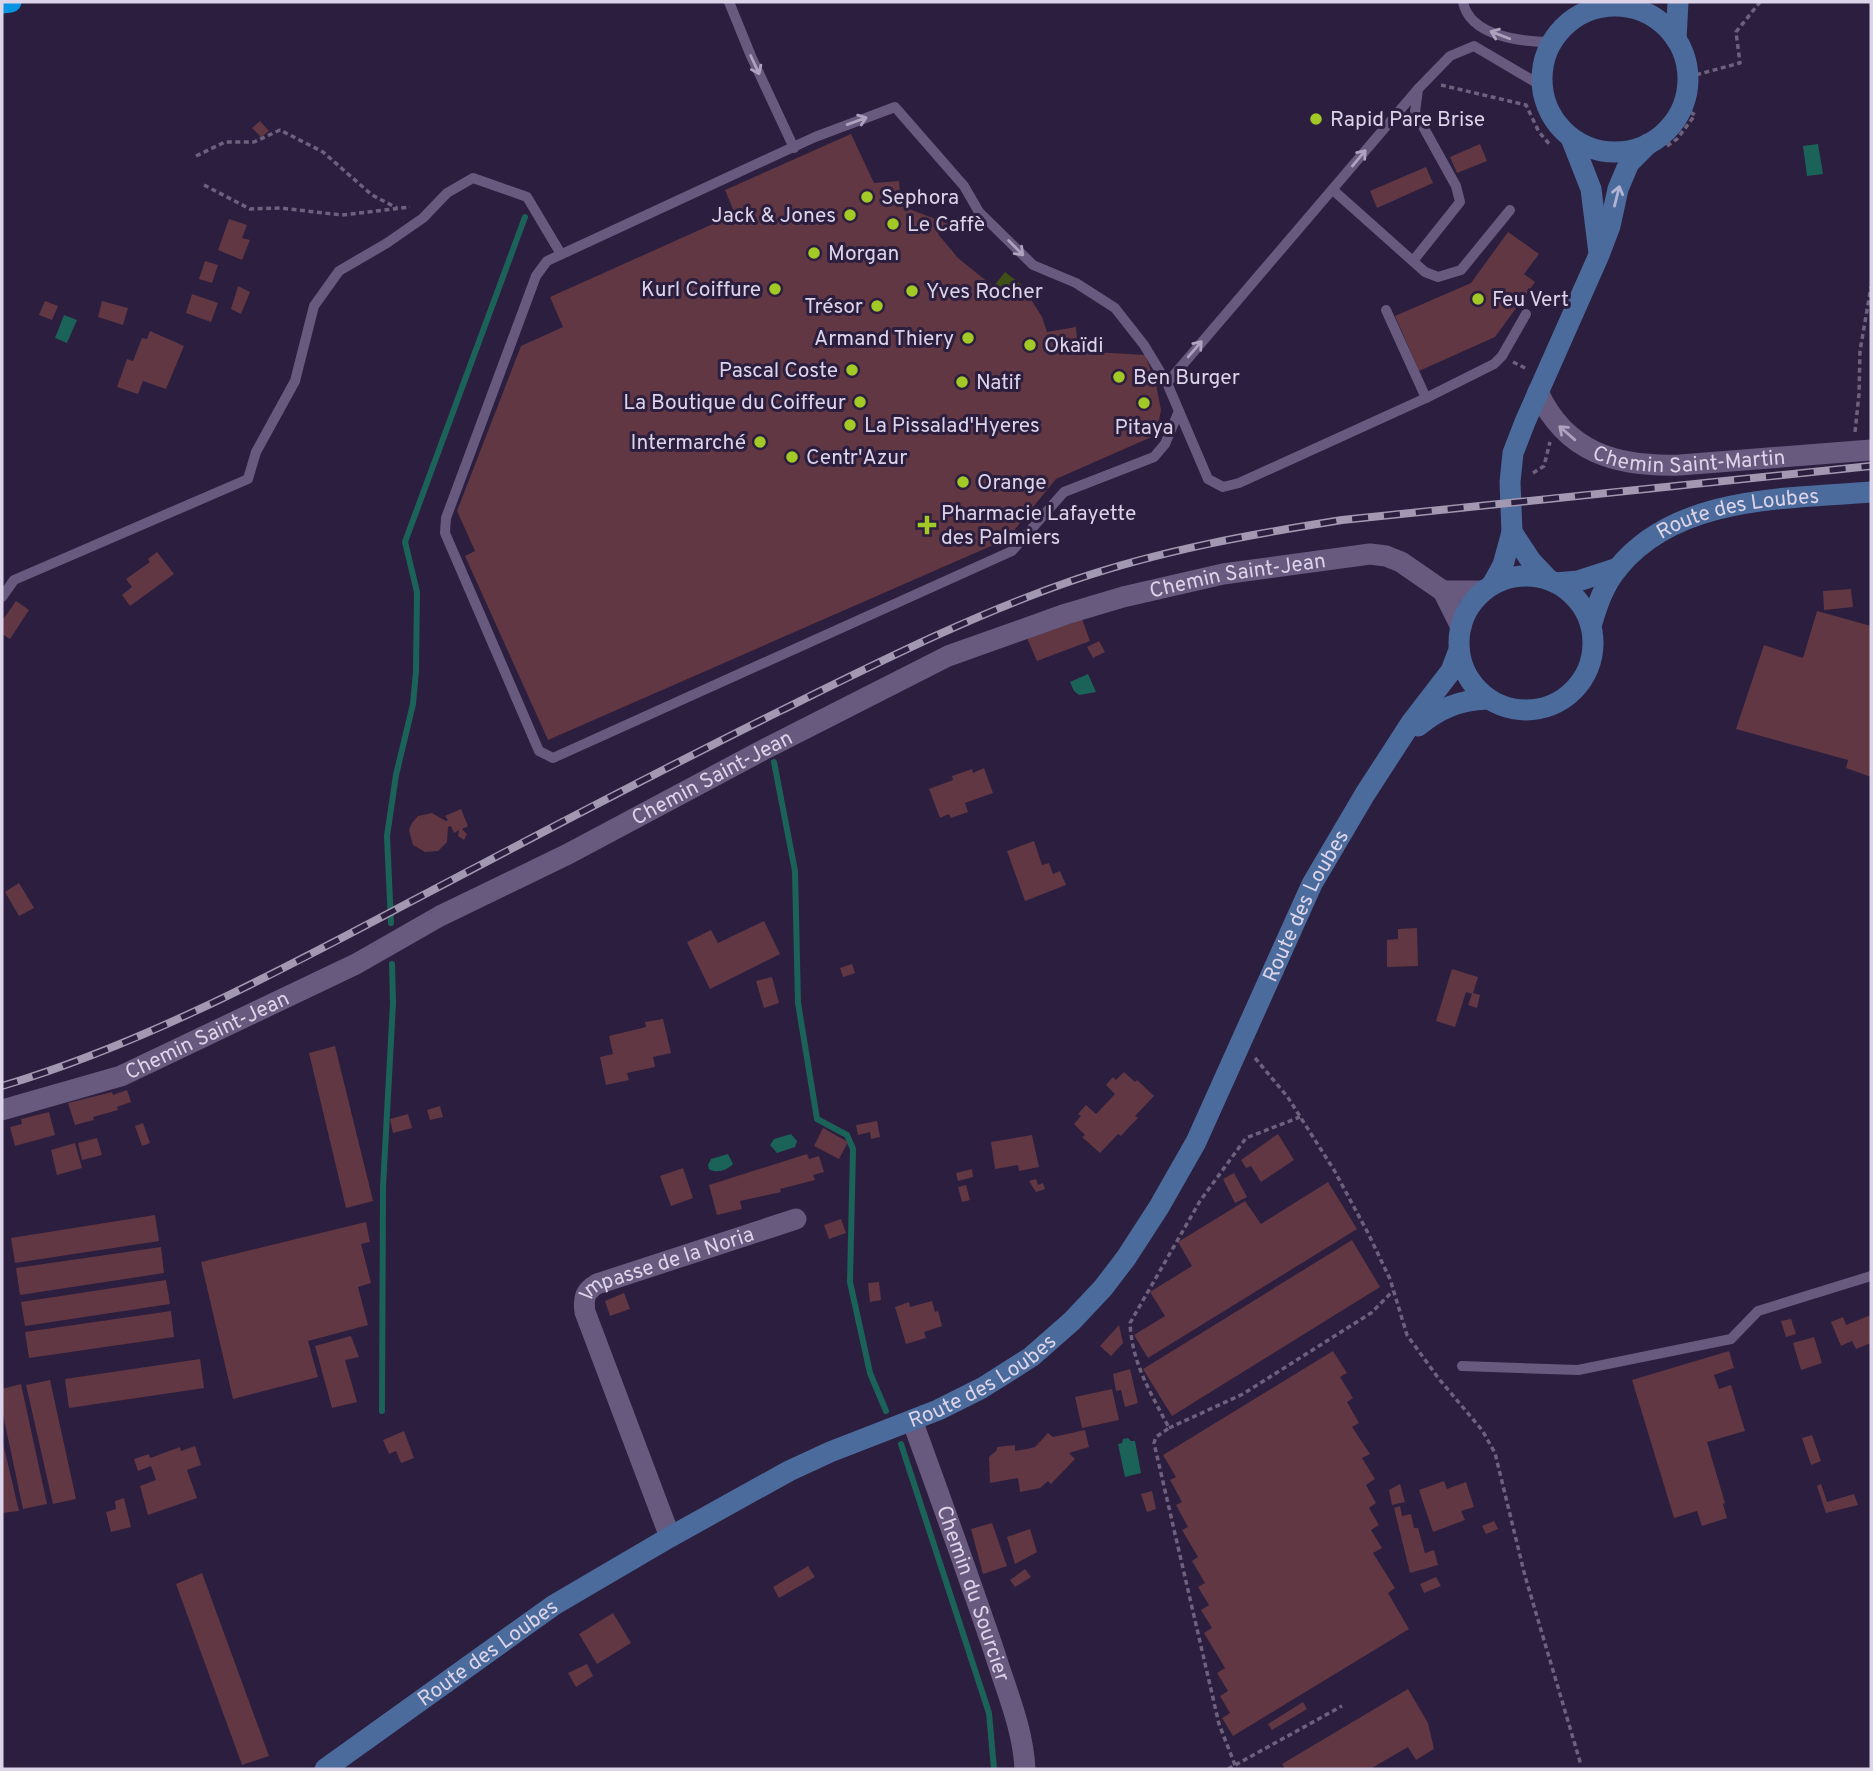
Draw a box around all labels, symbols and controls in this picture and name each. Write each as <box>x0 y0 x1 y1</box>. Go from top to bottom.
one-way arrow <box>1490 27 1512 40</box>
one-way arrow <box>749 54 762 75</box>
place label: Rapid Pare Brise <box>1330 107 1485 134</box>
marker: Rapid Pare Brise <box>1308 111 1324 127</box>
one-way arrow <box>845 114 867 126</box>
one-way arrow <box>1352 150 1367 168</box>
place label: Sephora <box>881 185 959 212</box>
one-way arrow <box>1611 185 1624 208</box>
marker: Sephora <box>859 189 875 205</box>
place label: Jack & Jones <box>711 203 836 230</box>
marker: Jack & Jones <box>842 207 858 223</box>
place label: Le Caffè <box>907 212 985 239</box>
marker: Le Caffè <box>885 216 901 232</box>
one-way arrow <box>1008 240 1025 257</box>
place label: Morgan <box>828 241 899 268</box>
marker: Morgan <box>806 245 822 261</box>
place label: Kurl Coiffure <box>641 277 761 304</box>
place label: Yves Rocher <box>926 279 1043 306</box>
marker: Kurl Coiffure <box>767 281 783 297</box>
marker: Yves Rocher <box>904 283 920 299</box>
place label: Feu Vert <box>1492 287 1569 314</box>
marker: Feu Vert <box>1470 291 1486 307</box>
place label: Trésor <box>804 294 863 321</box>
marker: Trésor <box>869 298 885 314</box>
place label: Armand Thiery <box>814 326 954 353</box>
marker: Armand Thiery <box>960 330 976 346</box>
place label: Okaïdi <box>1044 333 1103 360</box>
marker: Okaïdi <box>1022 337 1038 353</box>
one-way arrow <box>1187 341 1203 359</box>
place label: Pascal Coste <box>719 358 838 385</box>
marker: Pascal Coste <box>844 362 860 378</box>
place label: Ben Burger <box>1133 365 1240 392</box>
marker: Ben Burger <box>1111 369 1127 385</box>
place label: Natif <box>976 370 1021 397</box>
marker: Natif <box>954 374 970 390</box>
place label: La Boutique du Coiffeur <box>623 390 846 417</box>
marker: La Boutique du Coiffeur <box>852 394 868 410</box>
marker: Pitaya <box>1136 395 1152 411</box>
place label: La Pissalad'Hyeres <box>864 413 1040 440</box>
place label: Pitaya <box>1114 415 1174 442</box>
marker: La Pissalad'Hyeres <box>842 417 858 433</box>
one-way arrow <box>1558 425 1576 441</box>
place label: Intermarché <box>630 430 746 457</box>
marker: Intermarché <box>752 434 768 450</box>
street label: Chemin Saint-Martin <box>1588 440 1787 480</box>
place label: Centr'Azur <box>806 445 907 472</box>
marker: Centr'Azur <box>784 449 800 465</box>
place label: Orange <box>977 470 1047 497</box>
marker: Orange <box>955 474 971 490</box>
street label: Route des Loubes <box>1652 484 1820 546</box>
place label: Pharmacie Lafayette des Palmiers <box>941 501 1136 552</box>
marker: Pharmacie Lafayette des Palmiers <box>919 517 935 533</box>
street label: Chemin Saint-Jean <box>1147 548 1327 605</box>
street label: Chemin Saint-Jean <box>627 725 798 833</box>
street label: Route des Loubes <box>1258 825 1356 987</box>
street label: Chemin Saint-Jean <box>121 986 294 1087</box>
street label: Impasse de la Noria <box>573 1222 758 1304</box>
street label: Route des Loubes <box>905 1329 1063 1435</box>
street label: Chemin du Sourcier <box>929 1502 1015 1686</box>
street label: Route des Loubes <box>413 1594 564 1713</box>

